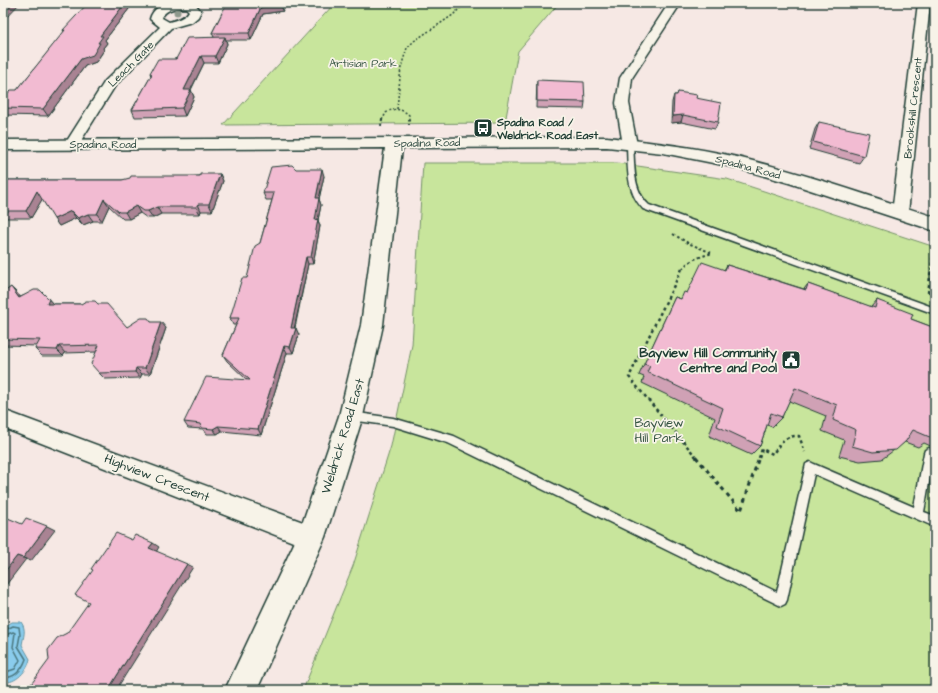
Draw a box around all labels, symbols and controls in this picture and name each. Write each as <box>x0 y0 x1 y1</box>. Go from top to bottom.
street label: Leach Gate <box>105 38 157 90</box>
park label: Artisian Park <box>329 56 397 71</box>
street label: Brookshill Crescent <box>900 56 926 159</box>
place label: Spadina Road / Weldrick Road East <box>496 115 599 143</box>
bus stop icon: Spadina Road / Weldrick Road East <box>472 117 494 139</box>
street label: Spadina Road <box>393 135 461 151</box>
street label: Spadina Road <box>70 137 137 152</box>
street label: Spadina Road <box>714 151 783 183</box>
place label: Bayview Hill Community Centre and Pool <box>639 344 778 377</box>
public building icon: Bayview Hill Community Centre and Pool <box>780 349 802 371</box>
street label: Weldrick Road East <box>317 375 369 496</box>
park label: Bayview Hill Park <box>634 414 684 447</box>
street label: Highview Crescent <box>101 450 213 508</box>

